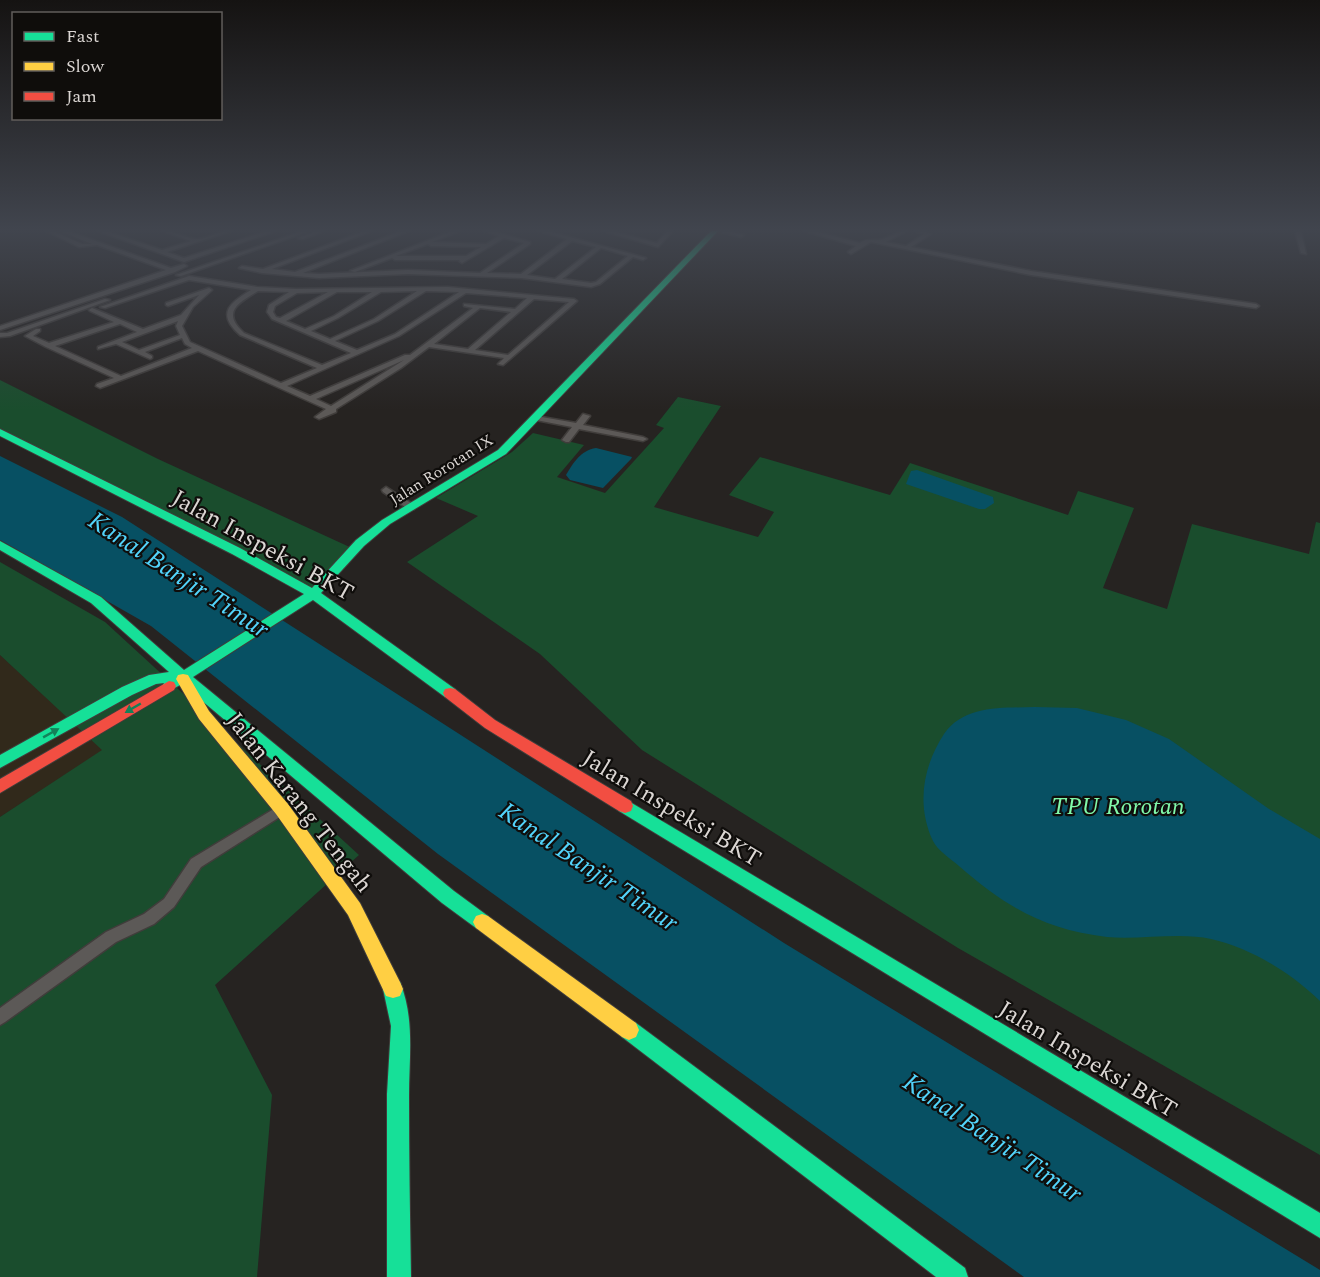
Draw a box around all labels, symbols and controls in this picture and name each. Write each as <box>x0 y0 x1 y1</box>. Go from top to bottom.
legend <box>12 12 222 120</box>
text: Fast <box>66 23 99 50</box>
text: Slow <box>66 53 105 80</box>
text: Jam <box>66 83 97 110</box>
street label: Jalan Rorotan IX <box>385 428 498 511</box>
street label: Jalan Inspeksi BKT <box>165 481 360 611</box>
water label: Kanal Banjir Timur <box>80 501 278 649</box>
one-way arrow <box>124 703 141 713</box>
street label: Jalan Karang Tengah <box>217 705 381 901</box>
one-way arrow <box>42 728 59 738</box>
street label: Jalan Inspeksi BKT <box>575 741 768 877</box>
park label: TPU Rorotan <box>1051 789 1185 825</box>
water label: Kanal Banjir Timur <box>491 792 687 942</box>
street label: Jalan Inspeksi BKT <box>991 992 1184 1128</box>
water label: Kanal Banjir Timur <box>895 1063 1091 1213</box>

